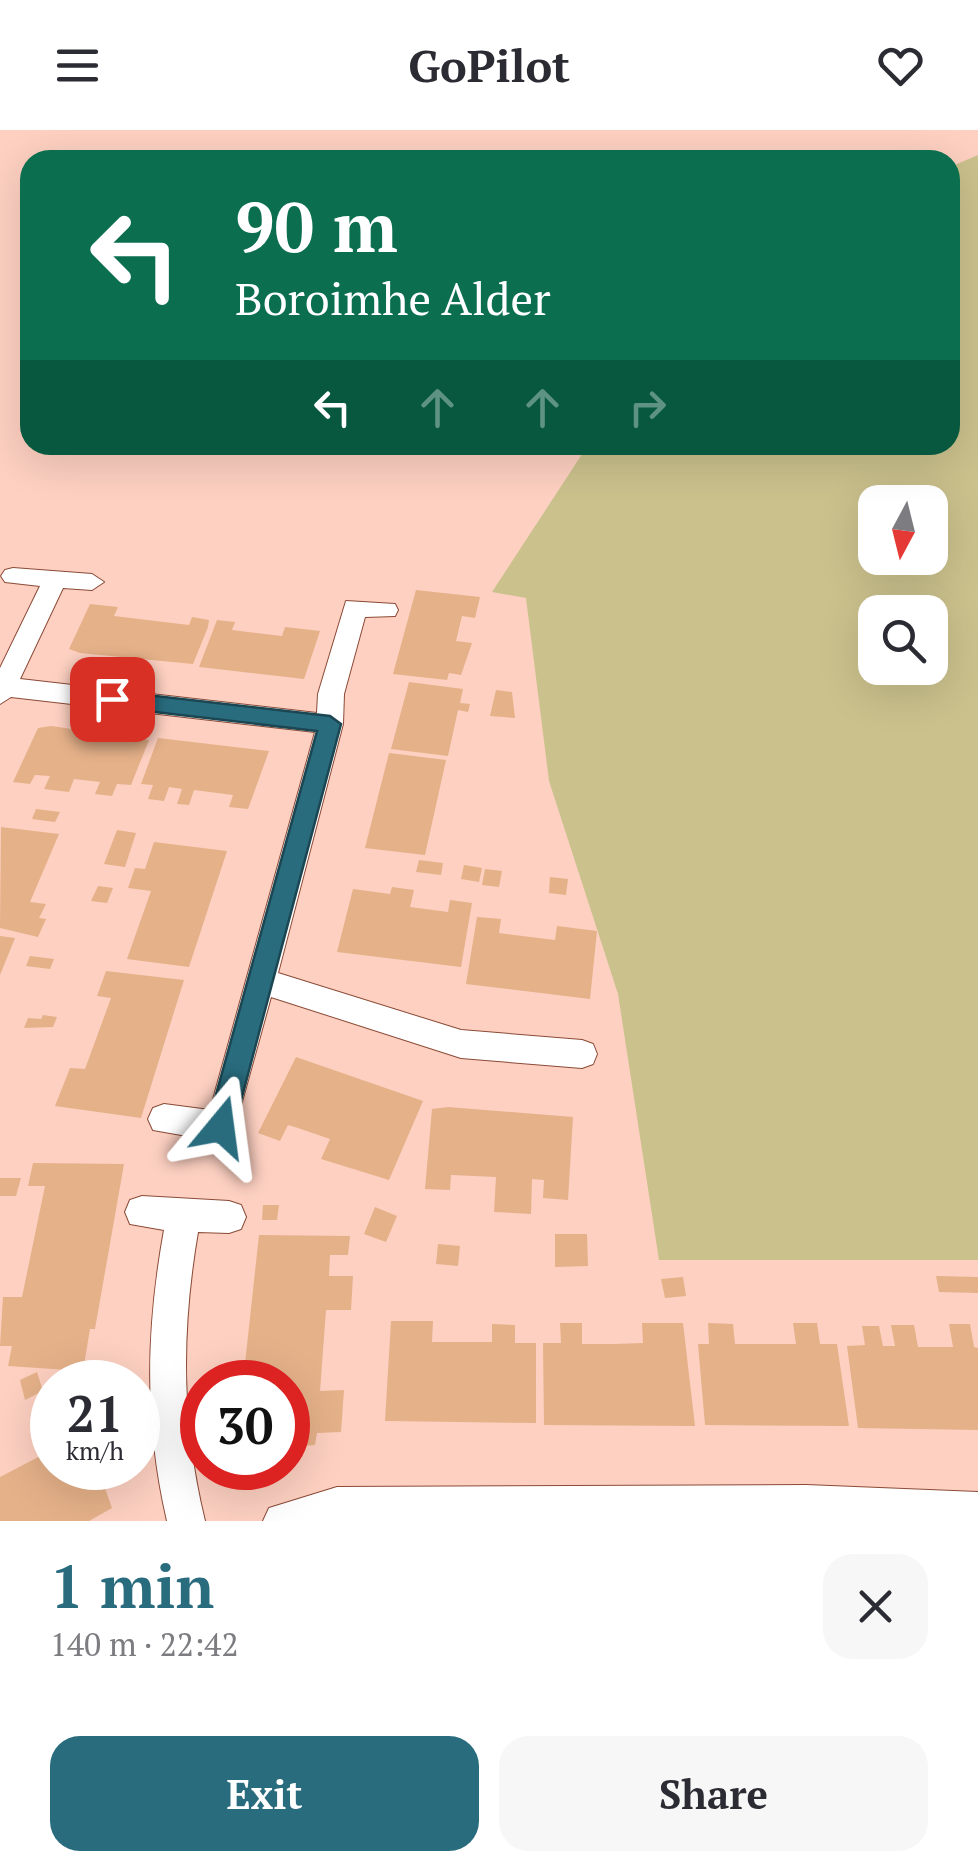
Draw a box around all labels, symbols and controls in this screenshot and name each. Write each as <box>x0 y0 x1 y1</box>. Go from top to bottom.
text: GoPilot <box>408 35 570 95</box>
icon: menu <box>50 38 105 93</box>
icon: heart <box>873 38 928 93</box>
text: 90 m <box>235 179 398 272</box>
icon: left <box>70 190 200 320</box>
text: Boroimhe Alder <box>235 268 550 328</box>
icon: left <box>305 380 360 435</box>
icon: ahead <box>410 380 465 435</box>
icon: ahead <box>515 380 570 435</box>
icon: right <box>620 380 675 435</box>
north arrow <box>858 485 948 575</box>
map controls <box>858 485 948 685</box>
button: search <box>858 595 948 685</box>
pin <box>70 657 155 742</box>
icon: arrive <box>85 672 140 727</box>
position arrow <box>169 1075 273 1179</box>
speed limit sign: 30 <box>180 1360 310 1490</box>
text: 21 <box>67 1380 123 1446</box>
text: km/h <box>66 1434 124 1467</box>
text: 1 min <box>50 1546 214 1625</box>
button: close <box>823 1554 928 1659</box>
text: 140 m · 22:42 <box>50 1623 238 1665</box>
button: Exit <box>50 1736 479 1851</box>
button: Share <box>499 1736 928 1851</box>

